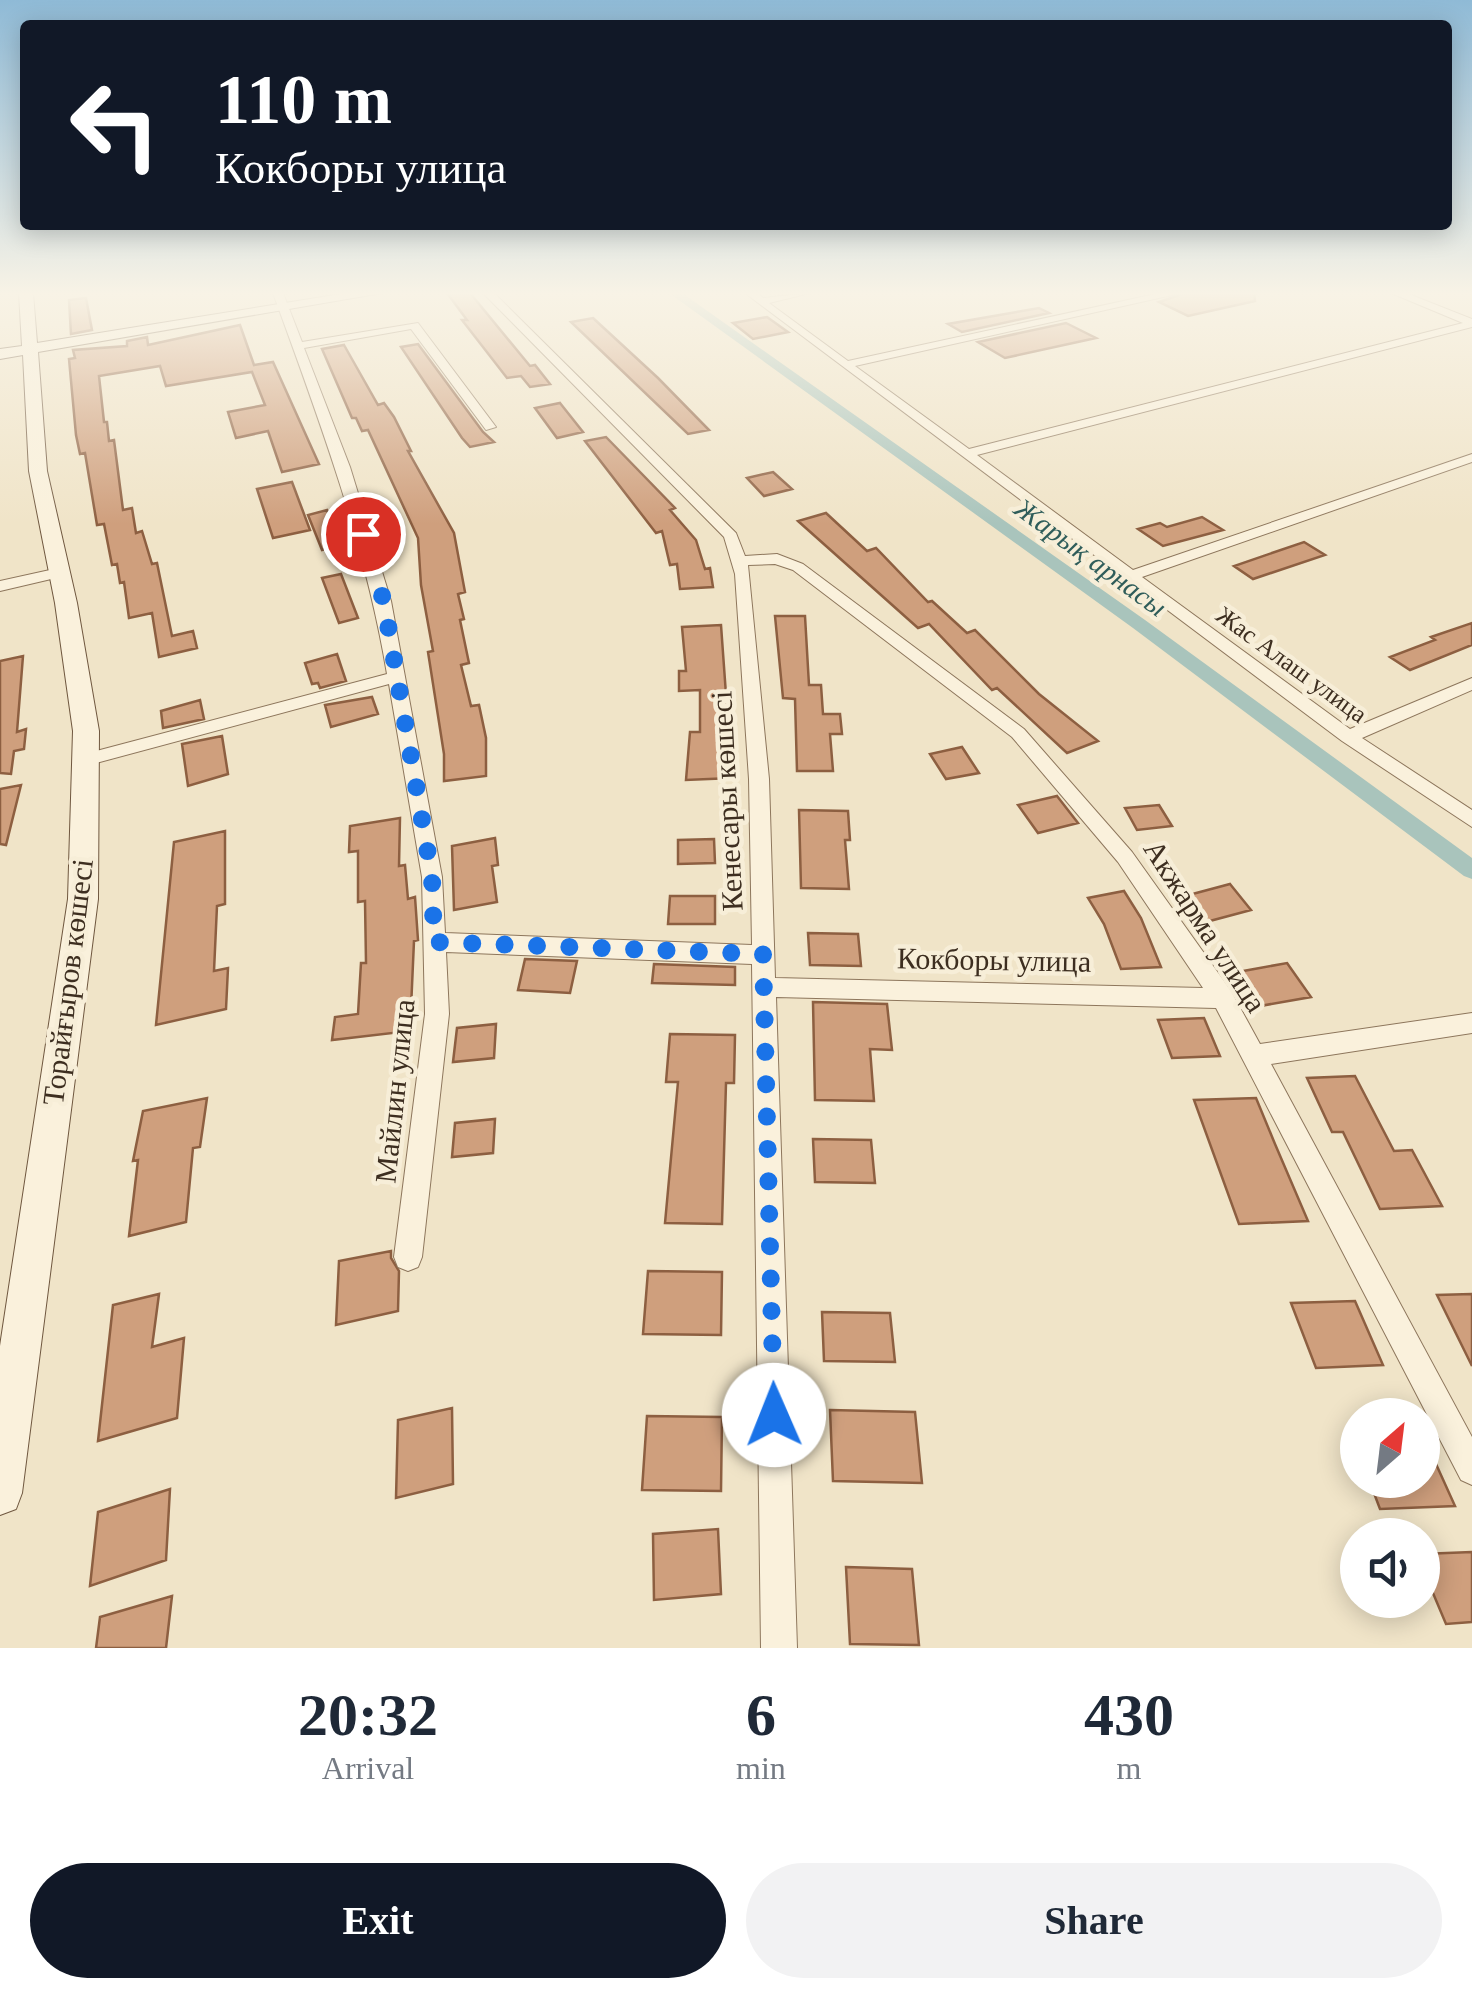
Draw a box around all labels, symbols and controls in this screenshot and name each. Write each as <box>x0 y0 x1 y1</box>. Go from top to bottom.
icon: left <box>50 60 180 190</box>
text: 110 m <box>215 61 392 138</box>
text: Кокборы улица <box>215 143 507 193</box>
water label: Жарық арнасы <box>1008 491 1173 623</box>
pin <box>321 492 406 577</box>
icon: arrive <box>336 507 391 562</box>
street label: Жас Алаш улица <box>1211 601 1372 728</box>
street label: Кенесары көшесі <box>704 690 749 912</box>
street label: Акжарма улица <box>1138 833 1273 1018</box>
street label: Торайғыров көшесі <box>36 857 99 1107</box>
street label: Кокборы улица <box>897 941 1091 978</box>
street label: Майлин улица <box>368 997 421 1185</box>
position arrow <box>722 1363 826 1467</box>
north arrow <box>1340 1398 1440 1498</box>
map controls <box>1340 1398 1440 1618</box>
button: sound <box>1340 1518 1440 1618</box>
text: 20:32 <box>298 1682 438 1748</box>
text: 6 <box>746 1682 776 1748</box>
text: 430 <box>1084 1682 1174 1748</box>
text: Arrival <box>322 1750 414 1786</box>
text: min <box>736 1750 786 1786</box>
text: m <box>1116 1750 1141 1786</box>
button: Exit <box>30 1863 726 1978</box>
button: Share <box>746 1863 1442 1978</box>

